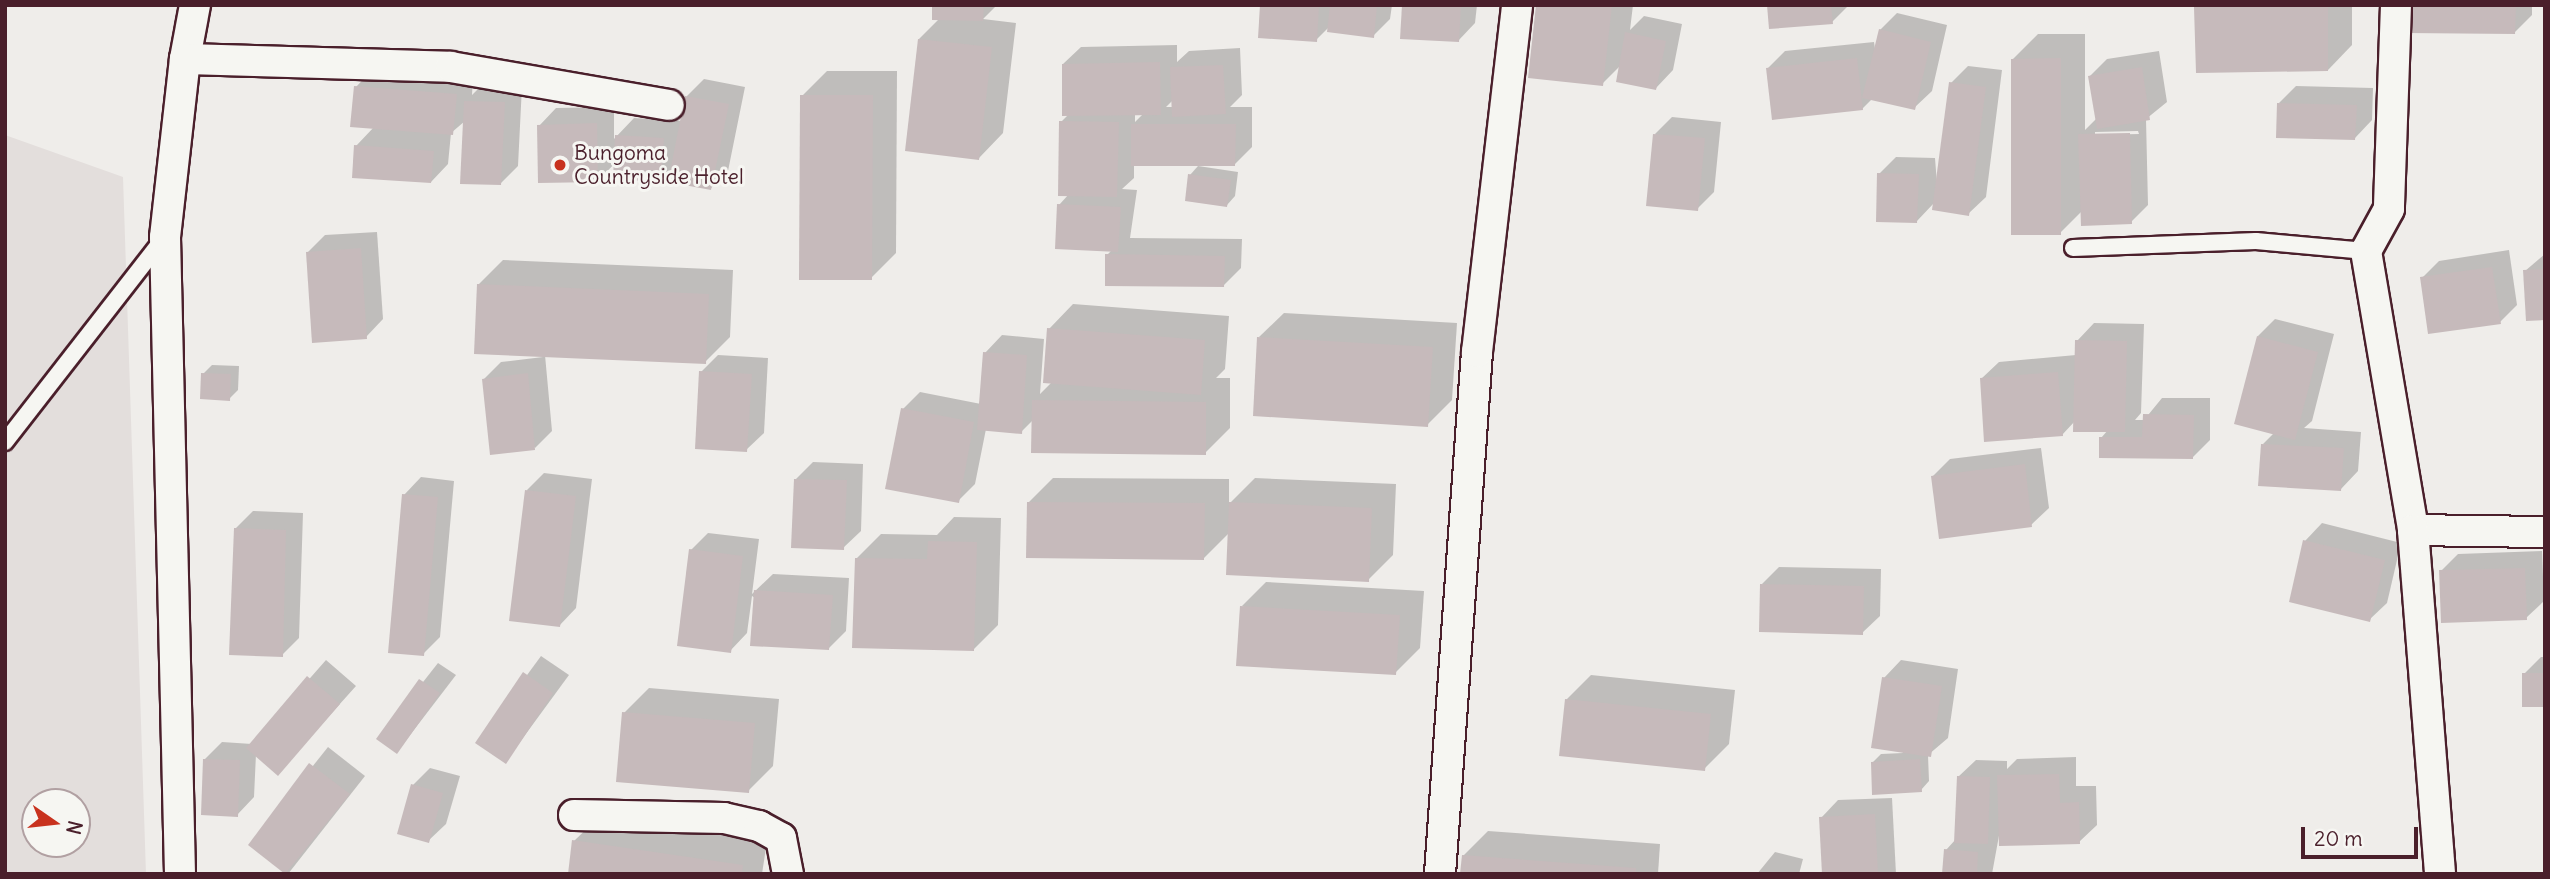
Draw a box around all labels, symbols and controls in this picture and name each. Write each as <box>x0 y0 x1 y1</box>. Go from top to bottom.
place label: Bungoma Countryside Hotel <box>574 140 744 190</box>
marker: Bungoma Countryside Hotel <box>552 157 568 173</box>
north arrow <box>21 788 91 858</box>
scale bar <box>2305 812 2422 856</box>
text: N <box>61 818 88 837</box>
text: 20 m <box>2314 825 2363 852</box>

